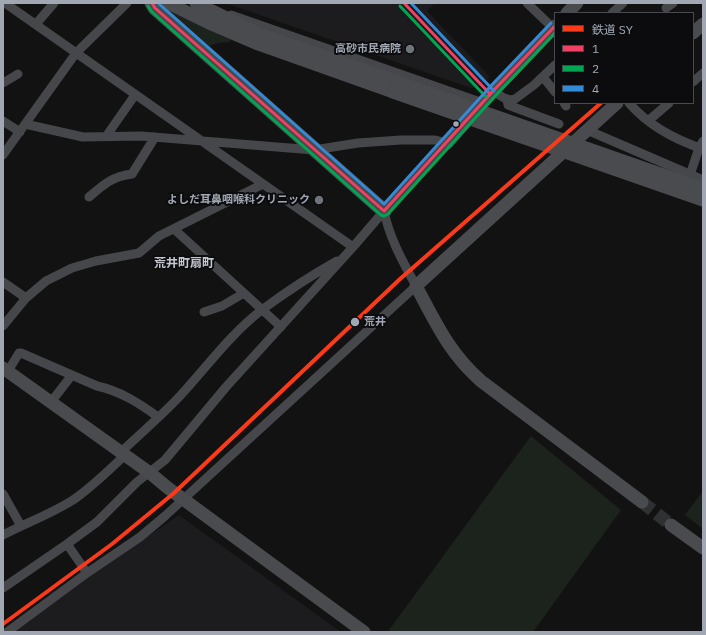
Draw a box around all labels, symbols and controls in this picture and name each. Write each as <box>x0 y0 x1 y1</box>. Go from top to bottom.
legend <box>554 12 694 104</box>
text: 鉄道 SY <box>592 22 633 37</box>
text: 1 <box>592 41 599 56</box>
place label: 高砂市民病院 <box>335 42 401 56</box>
marker: 高砂市民病院 <box>404 43 416 55</box>
text: 2 <box>592 61 599 76</box>
text: 4 <box>592 81 599 96</box>
unlabelled marker <box>451 119 461 129</box>
place label: よしだ耳鼻咽喉科クリニック <box>167 193 310 207</box>
marker: よしだ耳鼻咽喉科クリニック <box>313 194 325 206</box>
district label: 荒井町扇町 <box>154 257 214 271</box>
place label: 荒井 <box>364 315 386 329</box>
marker: 荒井 <box>349 316 361 328</box>

